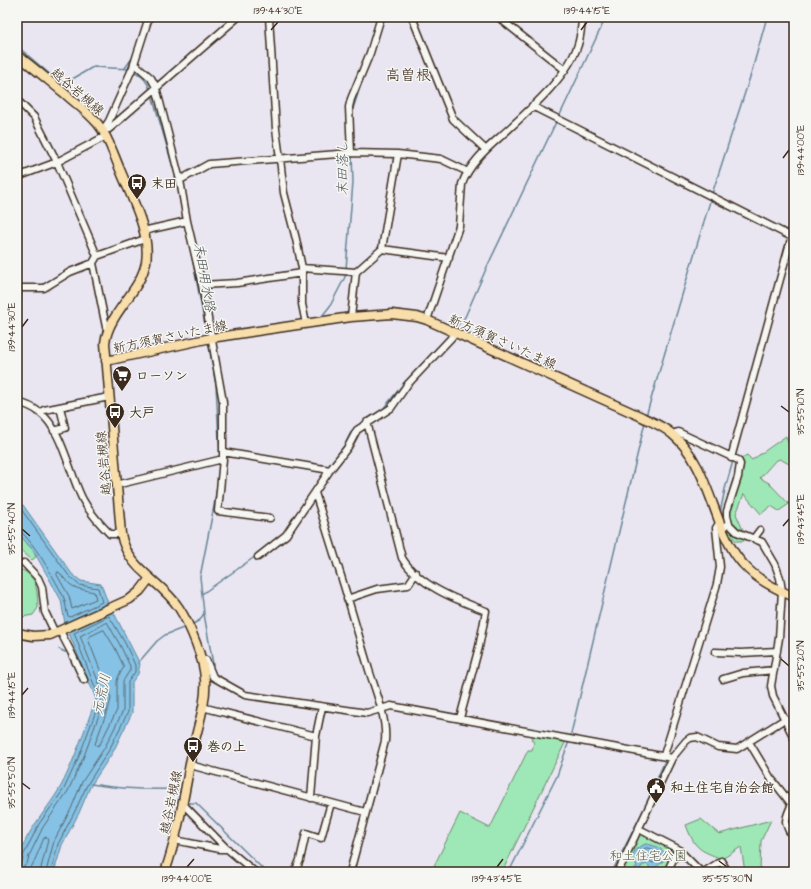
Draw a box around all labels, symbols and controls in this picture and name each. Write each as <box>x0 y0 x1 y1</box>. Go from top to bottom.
text: 139°44'30"E <box>253 4 303 18</box>
text: 139°44'15"E <box>564 4 610 18</box>
street label: 越谷岩槻線 <box>47 64 109 121</box>
district label: 高曽根 <box>385 65 431 86</box>
text: 139°44'00"E <box>794 125 808 175</box>
water label: 末田落し <box>333 140 353 196</box>
bus stop icon: 末田 <box>126 172 148 200</box>
place label: 末田 <box>151 175 177 193</box>
water label: 末田用水路 <box>188 241 220 314</box>
text: 139°44'30"E <box>5 302 19 352</box>
street label: 新方須賀さいたま線 <box>446 310 560 374</box>
street label: 新方須賀さいたま線 <box>111 316 230 358</box>
supermarket icon: ローソン <box>111 364 133 392</box>
place label: ローソン <box>136 367 188 385</box>
text: 35°55'10"N <box>794 389 808 435</box>
bus stop icon: 大戸 <box>104 401 126 429</box>
place label: 大戸 <box>129 404 155 422</box>
street label: 越谷岩槻線 <box>92 429 116 496</box>
text: 139°43'45"E <box>794 494 808 544</box>
text: 35°55'40"N <box>5 503 19 555</box>
text: 35°55'20"N <box>794 641 808 691</box>
text: 139°44'15"E <box>5 672 19 718</box>
water label: 元荒川 <box>88 672 116 717</box>
bus stop icon: 巻の上 <box>182 735 204 763</box>
place label: 巻の上 <box>207 738 246 756</box>
text: 35°55'50"N <box>5 757 19 809</box>
street label: 越谷岩槻線 <box>155 768 187 836</box>
public building icon: 和土住宅自治会館 <box>645 776 667 804</box>
place label: 和土住宅自治会館 <box>670 779 774 797</box>
park label: 和土住宅公園 <box>609 847 687 865</box>
text: 139°44'00"E <box>162 872 212 886</box>
text: 139°43'45"E <box>472 872 522 886</box>
text: 35°55'30"N <box>702 872 752 886</box>

